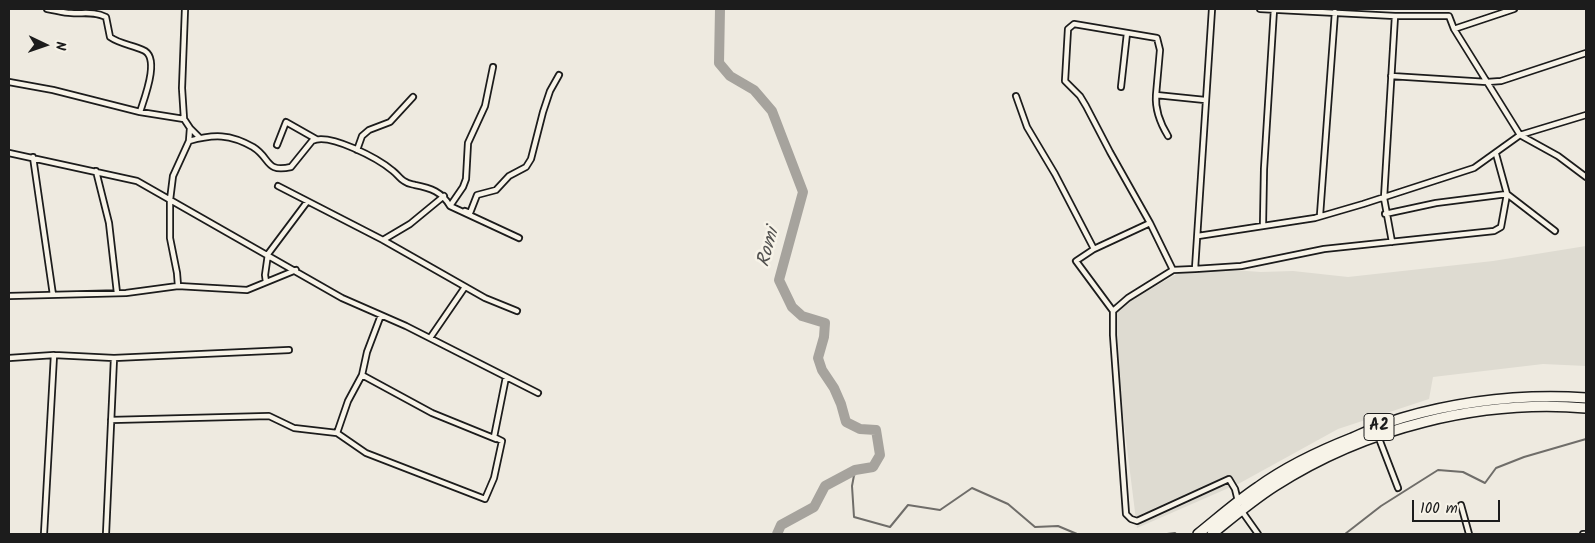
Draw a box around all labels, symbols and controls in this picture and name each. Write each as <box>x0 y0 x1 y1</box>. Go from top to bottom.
north arrow <box>20 20 70 70</box>
text: N <box>49 41 71 51</box>
water label: Romi <box>754 226 786 270</box>
road number: A2 <box>1364 414 1394 441</box>
scale bar <box>1415 490 1502 522</box>
text: 100 m <box>1420 497 1458 521</box>

